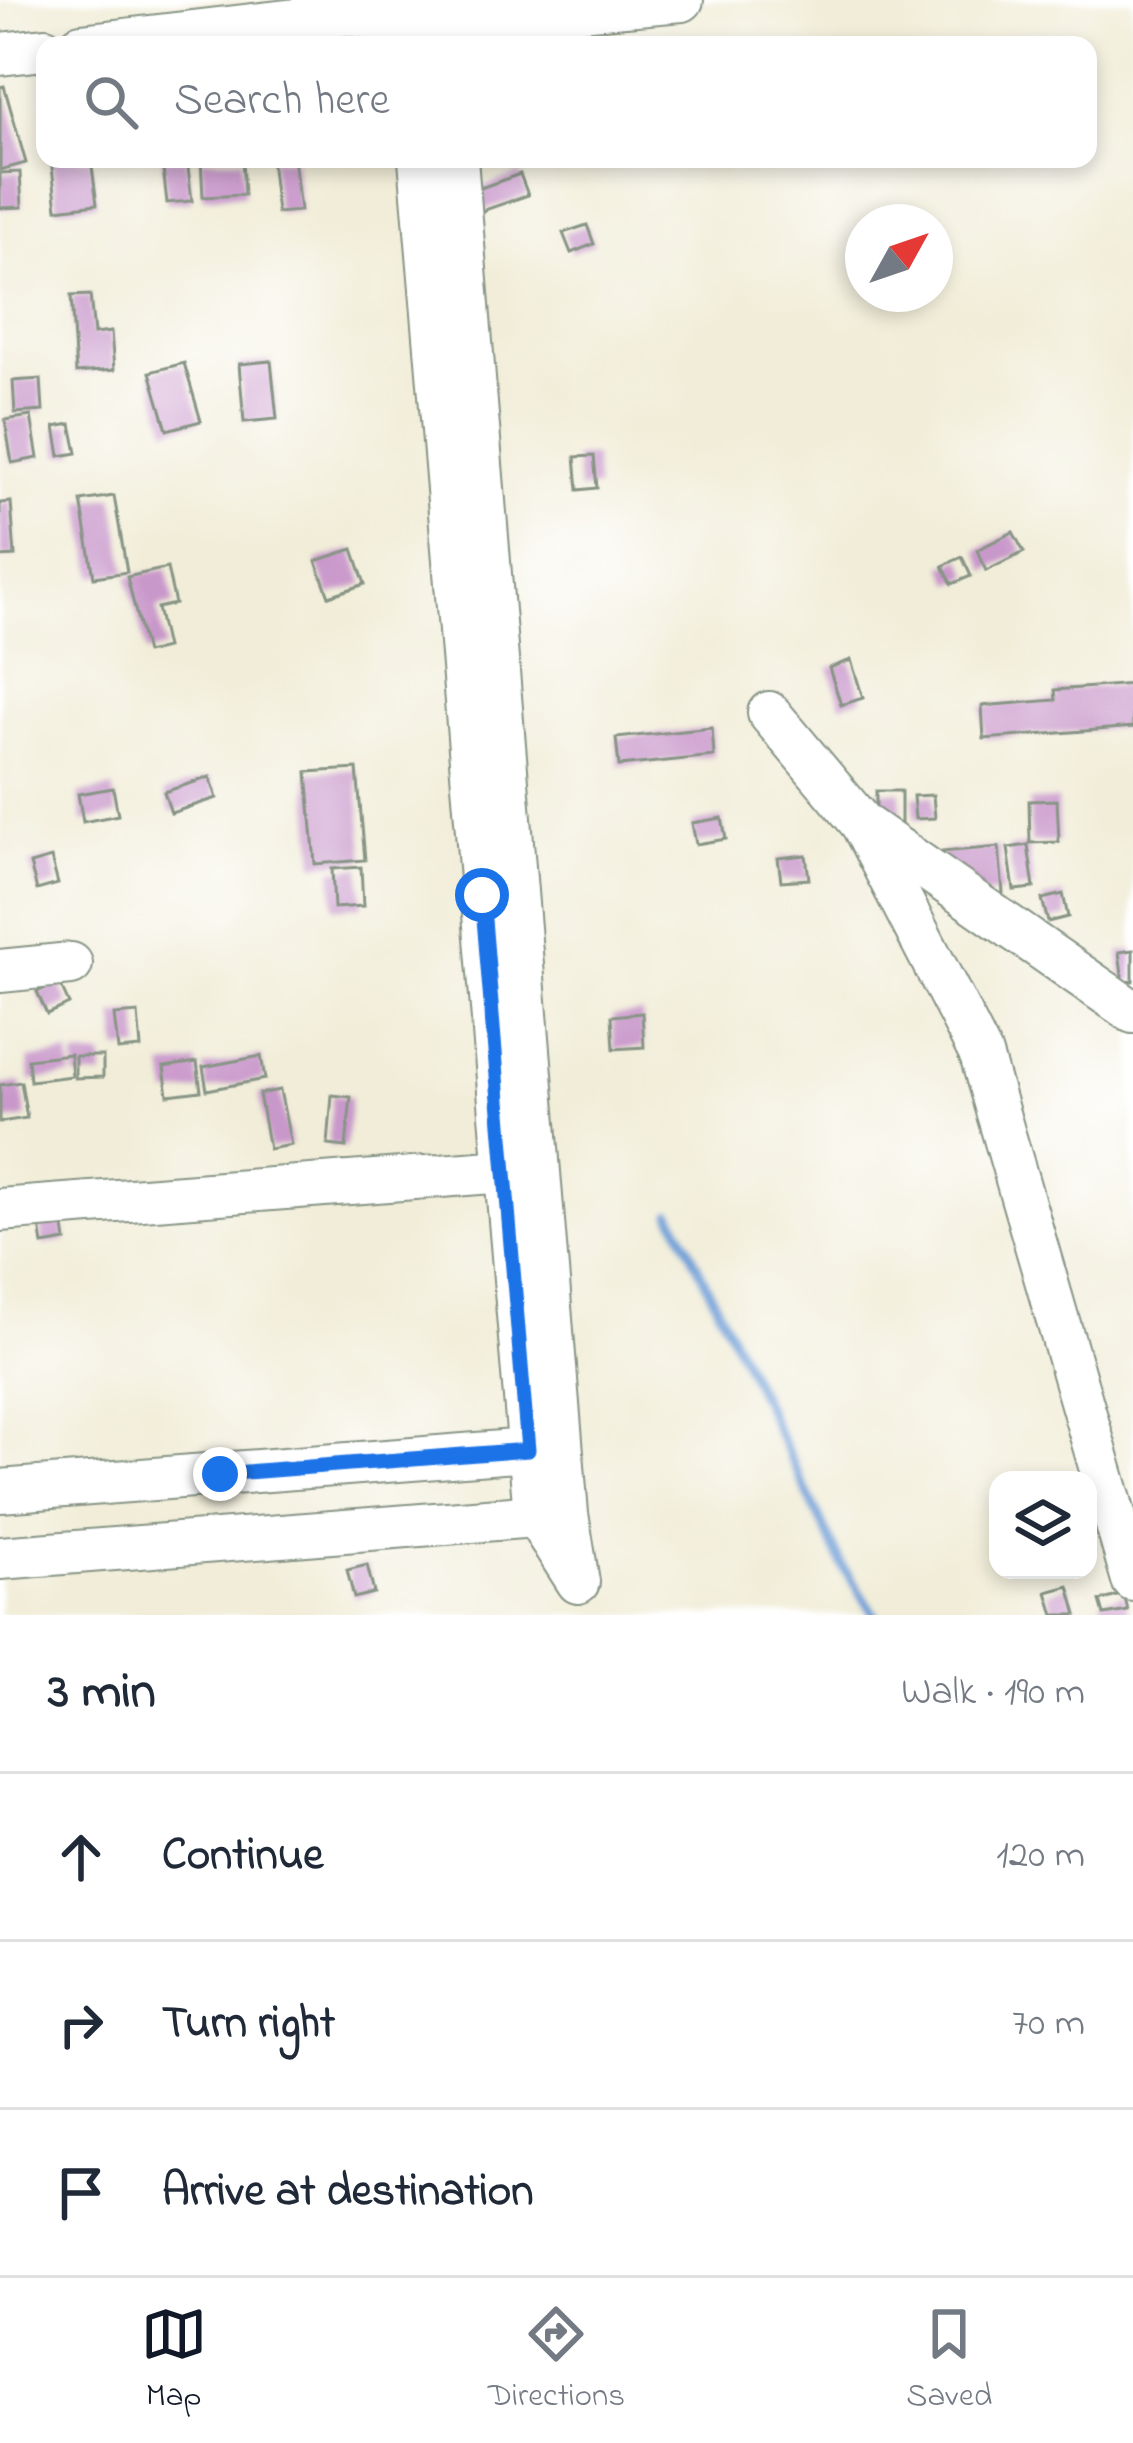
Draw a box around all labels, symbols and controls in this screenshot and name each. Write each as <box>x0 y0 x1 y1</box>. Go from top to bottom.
search box <box>36 36 1097 168</box>
icon: search <box>78 69 144 135</box>
text: Search here <box>174 69 390 135</box>
north arrow <box>845 204 953 312</box>
route start <box>455 868 509 922</box>
route end <box>193 1447 247 1501</box>
map controls <box>989 1471 1097 1579</box>
button: layers <box>989 1471 1097 1579</box>
text: 3 min <box>48 1656 156 1731</box>
text: Walk · 190 m <box>901 1665 1085 1722</box>
icon: ahead <box>48 1824 114 1890</box>
text: Continue <box>162 1824 323 1890</box>
text: 120 m <box>996 1828 1085 1885</box>
icon: right <box>48 1992 114 2058</box>
text: Turn right <box>162 1992 335 2058</box>
text: 70 m <box>1012 1996 1085 2053</box>
icon: arrive <box>48 2160 114 2226</box>
text: Arrive at destination <box>162 2160 533 2226</box>
tab: Map <box>141 2301 207 2421</box>
tab: Directions <box>488 2301 625 2421</box>
tab: Saved <box>906 2301 992 2421</box>

